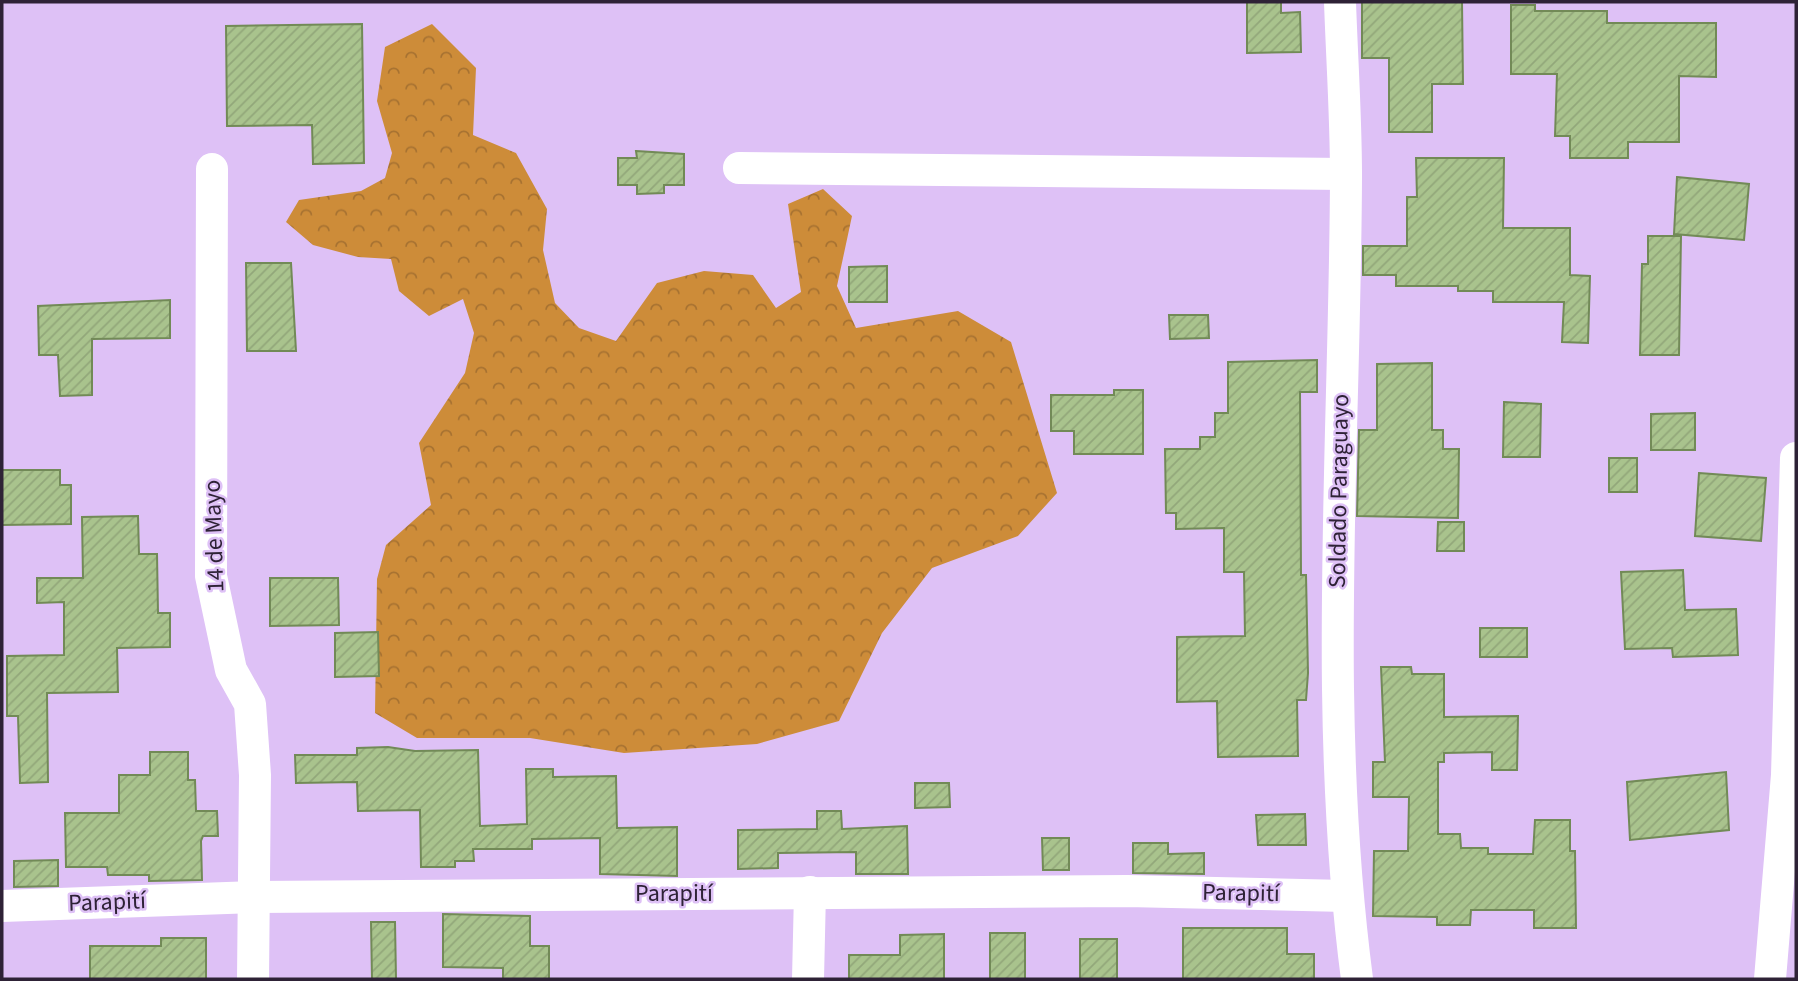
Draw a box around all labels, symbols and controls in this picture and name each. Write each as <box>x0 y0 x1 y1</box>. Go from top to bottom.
street label: Soldado Paraguayo <box>1320 394 1358 588</box>
street label: 14 de Mayo <box>195 479 233 593</box>
street label: Parapití <box>1202 875 1281 911</box>
street label: Parapití <box>635 876 714 911</box>
street label: Parapití <box>68 883 148 921</box>

